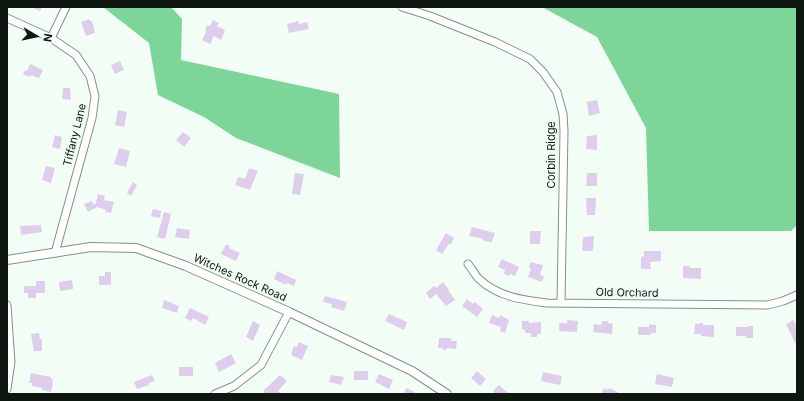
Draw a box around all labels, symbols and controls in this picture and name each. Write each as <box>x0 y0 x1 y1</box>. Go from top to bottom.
north arrow <box>16 16 56 56</box>
text: N <box>40 33 55 43</box>
street label: Tiffany Lane <box>61 102 89 168</box>
street label: Corbin Ridge <box>545 121 559 189</box>
street label: Witches Rock Road <box>191 252 289 304</box>
street label: Old Orchard <box>595 286 659 300</box>

